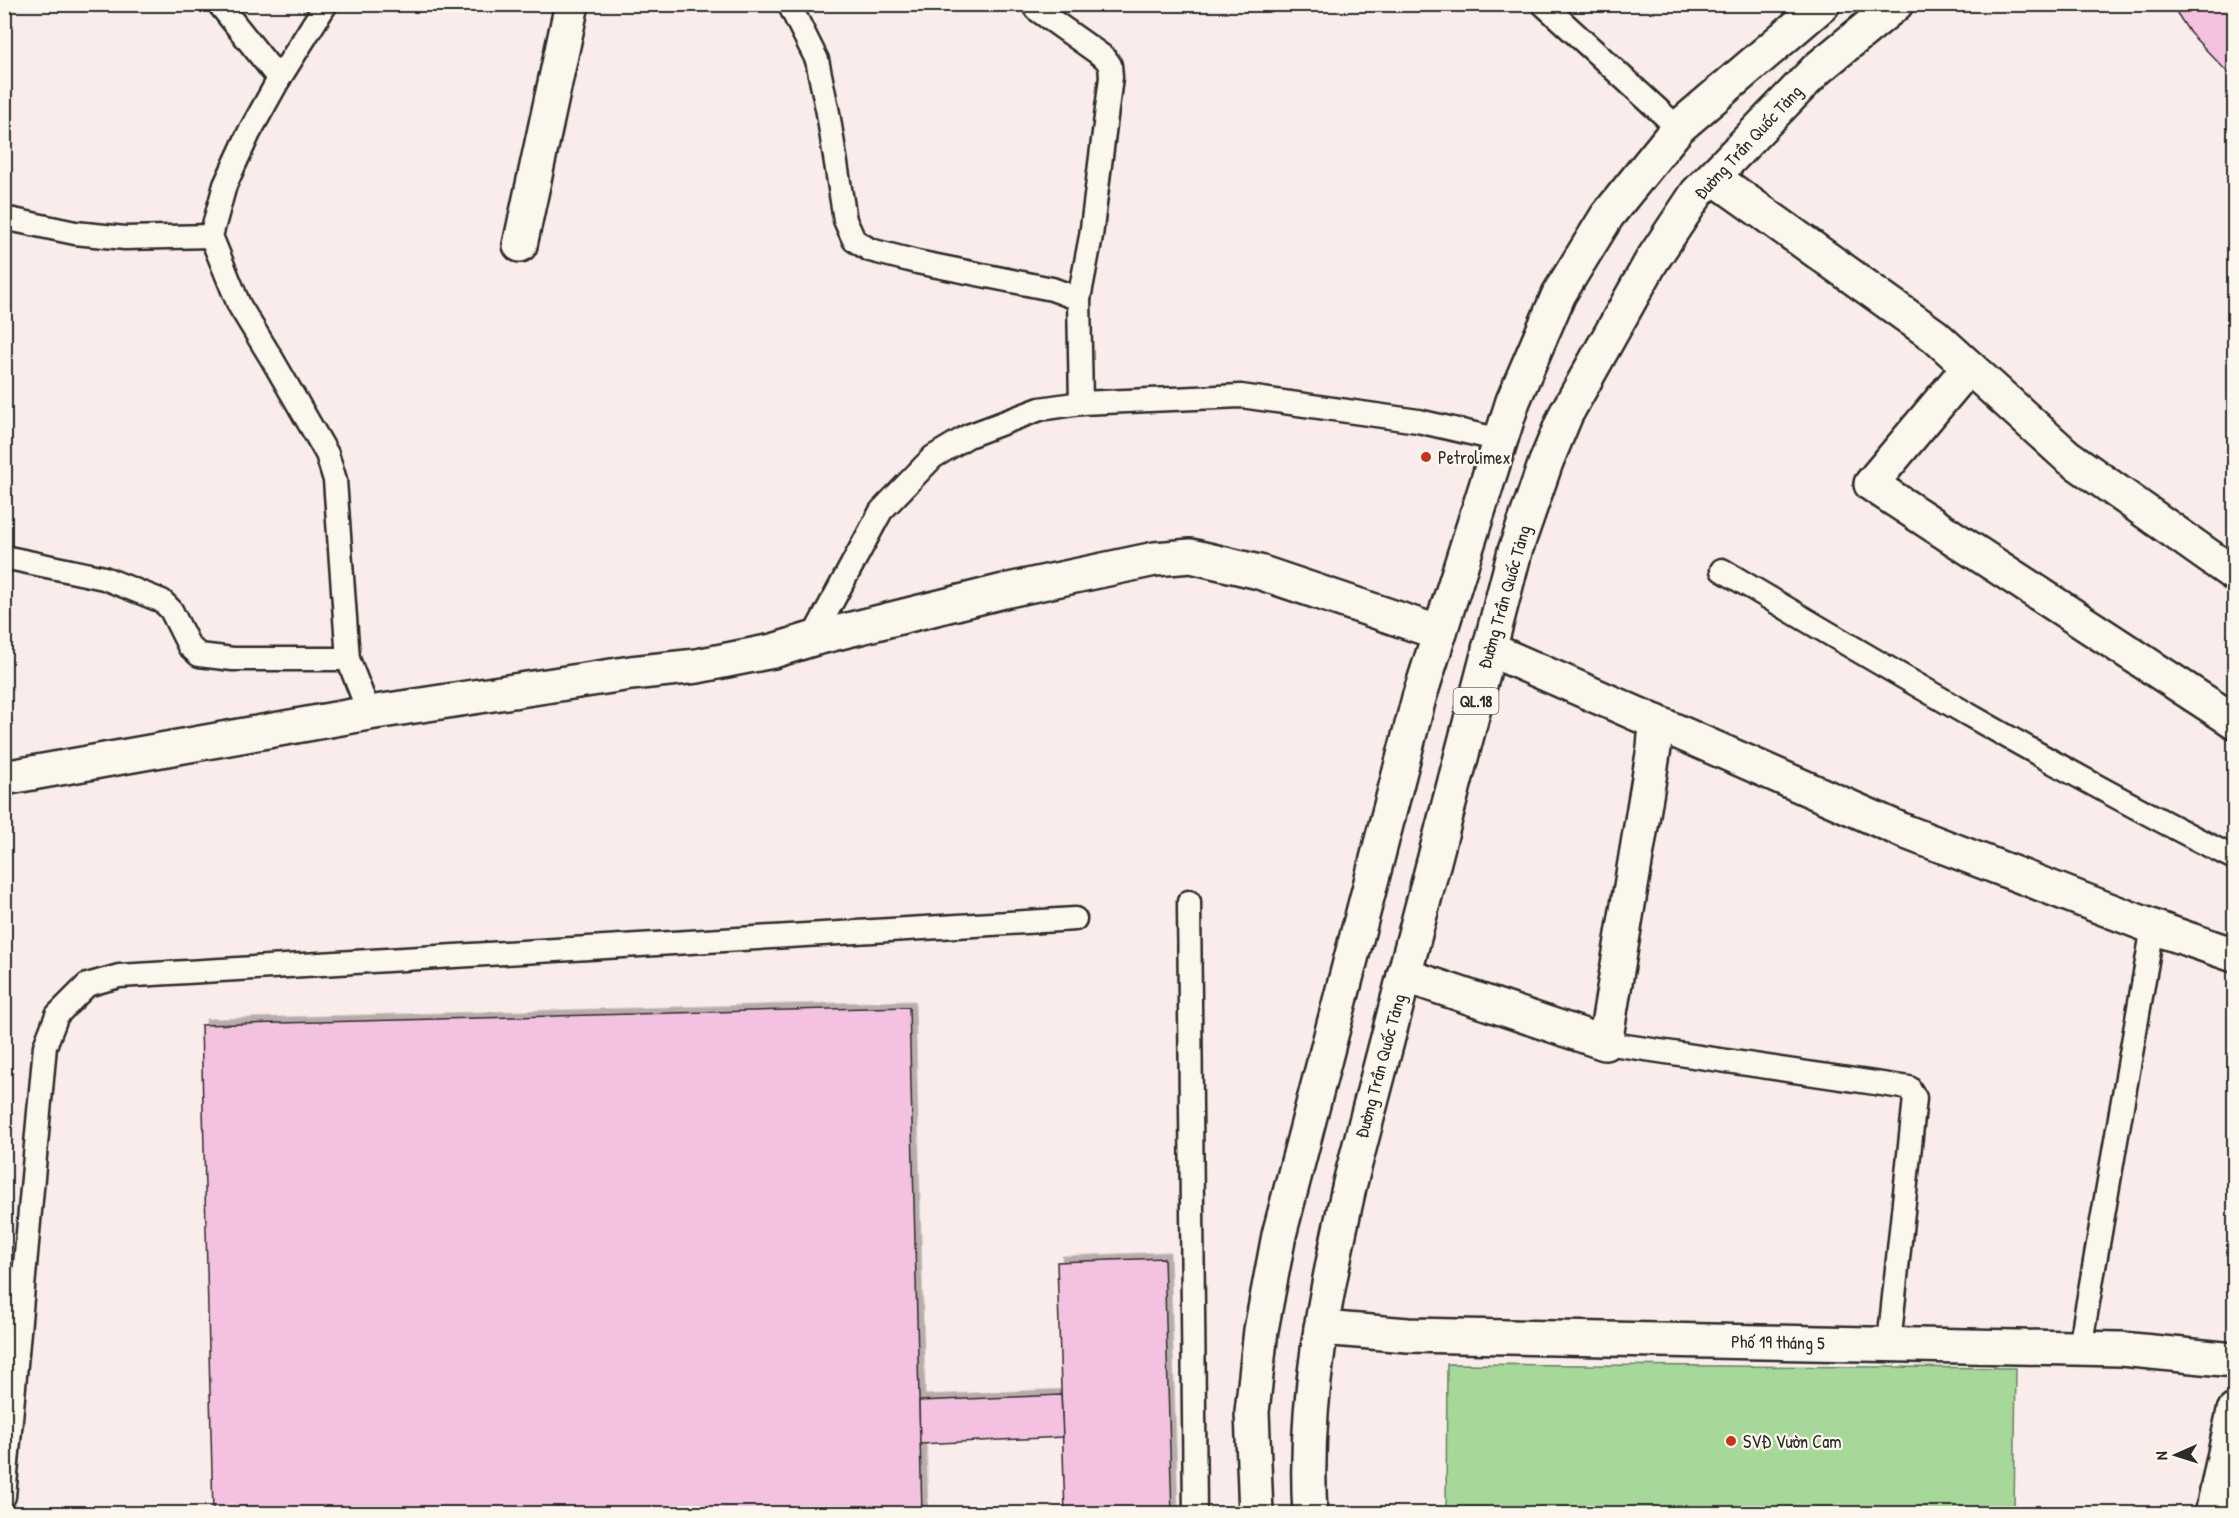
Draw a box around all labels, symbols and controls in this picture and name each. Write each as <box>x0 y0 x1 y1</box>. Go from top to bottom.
street label: Đường Trần Quốc Tảng <box>1688 79 1808 205</box>
place label: Petrolimex <box>1438 445 1511 470</box>
marker: Petrolimex <box>1419 450 1433 464</box>
street label: Đường Trần Quốc Tảng <box>1472 522 1536 672</box>
road number: QL.18 <box>1454 688 1498 714</box>
street label: Đường Trần Quốc Tảng <box>1349 991 1411 1141</box>
street label: Phố 19 tháng 5 <box>1731 1329 1825 1355</box>
north arrow <box>2146 1425 2206 1485</box>
place label: SVĐ Vườn Cam <box>1743 1429 1841 1454</box>
marker: SVĐ Vườn Cam <box>1724 1434 1738 1448</box>
text: N <box>2150 1450 2172 1461</box>

